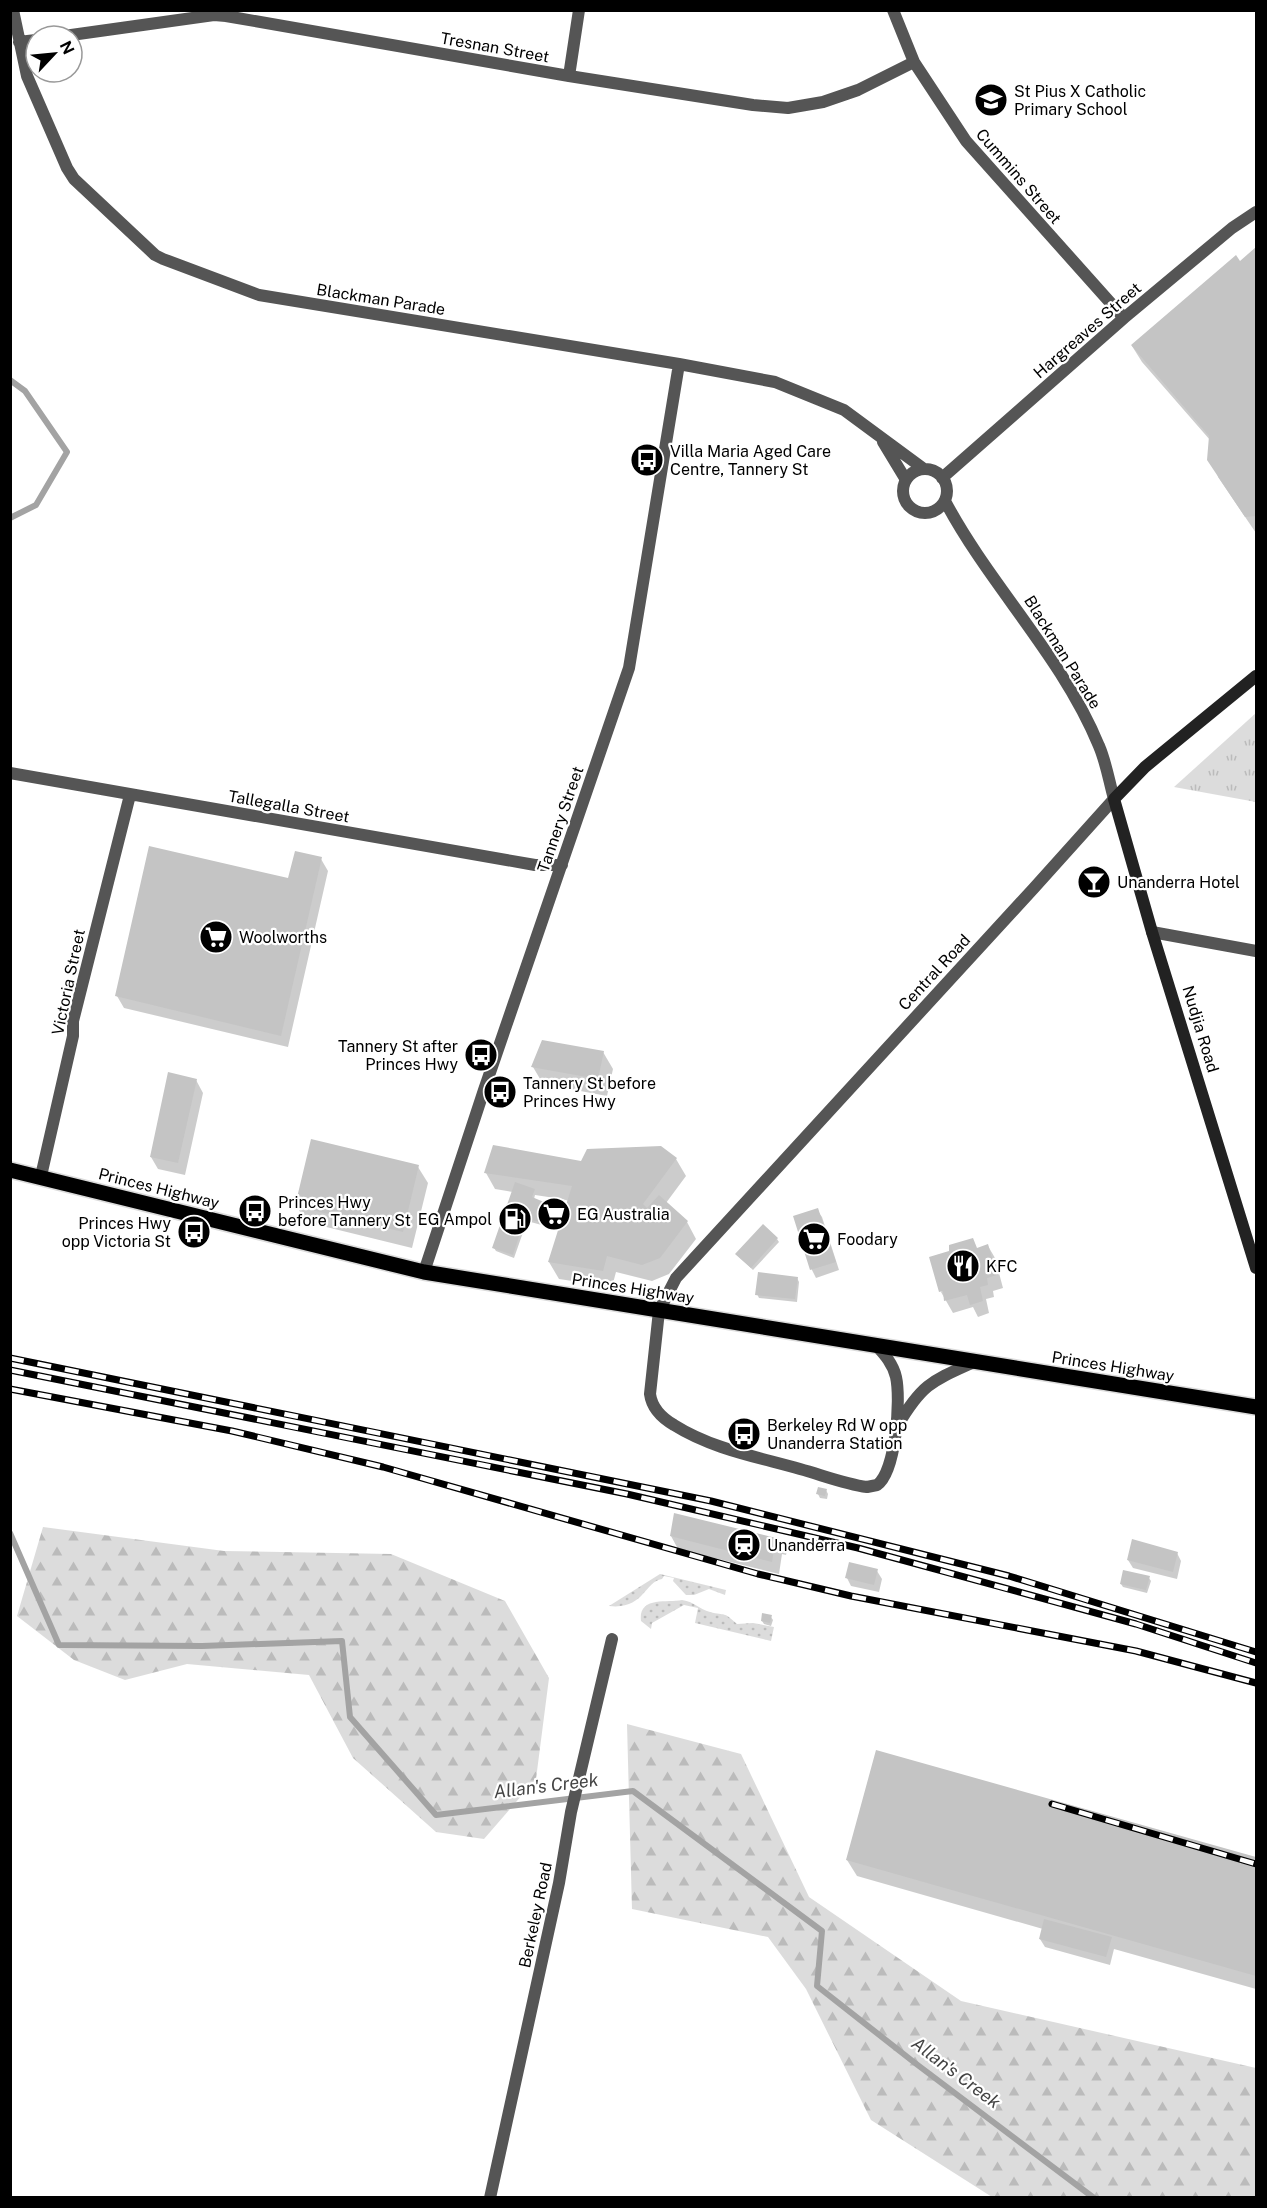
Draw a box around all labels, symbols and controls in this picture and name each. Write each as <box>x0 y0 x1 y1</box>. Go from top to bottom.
north arrow <box>24 24 84 84</box>
street label: Tresnan Street <box>439 29 551 66</box>
text: N <box>56 38 78 57</box>
school or university icon: St Pius X Catholic Primary School <box>973 82 1009 118</box>
place label: St Pius X Catholic Primary School <box>1014 82 1146 119</box>
street label: Cummins Street <box>972 125 1065 228</box>
street label: Hargreaves Street <box>1030 279 1145 382</box>
street label: Blackman Parade <box>315 280 447 319</box>
bus stop icon: Villa Maria Aged Care Centre, Tannery St <box>629 442 665 478</box>
place label: Villa Maria Aged Care Centre, Tannery St <box>670 442 831 479</box>
street label: Blackman Parade <box>1020 592 1105 712</box>
street label: Tannery Street <box>533 764 587 875</box>
street label: Tallegalla Street <box>227 786 351 827</box>
bar icon: Unanderra Hotel <box>1076 864 1112 900</box>
place label: Unanderra Hotel <box>1117 873 1240 892</box>
supermarket icon: Woolworths <box>198 919 234 955</box>
street label: Victoria Street <box>48 927 89 1037</box>
place label: Woolworths <box>239 928 327 947</box>
street label: Central Road <box>894 931 974 1014</box>
street label: Nudjia Road <box>1178 983 1223 1075</box>
place label: Tannery St after Princes Hwy <box>338 1037 458 1074</box>
bus stop icon: Tannery St after Princes Hwy <box>463 1037 499 1073</box>
bus stop icon: Tannery St before Princes Hwy <box>482 1074 518 1110</box>
place label: Tannery St before Princes Hwy <box>523 1074 656 1111</box>
street label: Princes Highway <box>96 1164 222 1213</box>
bus stop icon: Princes Hwy before Tannery St <box>237 1193 273 1229</box>
place label: Princes Hwy before Tannery St <box>278 1193 411 1230</box>
supermarket icon: EG Australia <box>536 1196 572 1232</box>
fuel station icon: EG Ampol <box>497 1201 533 1237</box>
place label: EG Australia <box>577 1205 670 1224</box>
place label: EG Ampol <box>418 1210 492 1229</box>
place label: Princes Hwy opp Victoria St <box>62 1214 171 1251</box>
bus stop icon: Princes Hwy opp Victoria St <box>176 1214 212 1250</box>
supermarket icon: Foodary <box>796 1221 832 1257</box>
place label: Foodary <box>837 1230 898 1249</box>
restaurant icon: KFC <box>945 1248 981 1284</box>
place label: KFC <box>986 1257 1017 1276</box>
street label: Princes Highway <box>570 1269 696 1308</box>
street label: Princes Highway <box>1050 1347 1176 1386</box>
bus stop icon: Berkeley Rd W opp Unanderra Station <box>726 1416 762 1452</box>
place label: Berkeley Rd W opp Unanderra Station <box>767 1416 907 1453</box>
station icon: Unanderra <box>726 1527 762 1563</box>
place label: Unanderra <box>767 1536 845 1555</box>
water label: Allan's Creek <box>492 1769 600 1802</box>
street label: Berkeley Road <box>515 1861 556 1970</box>
water label: Allan's Creek <box>908 2033 1005 2113</box>

